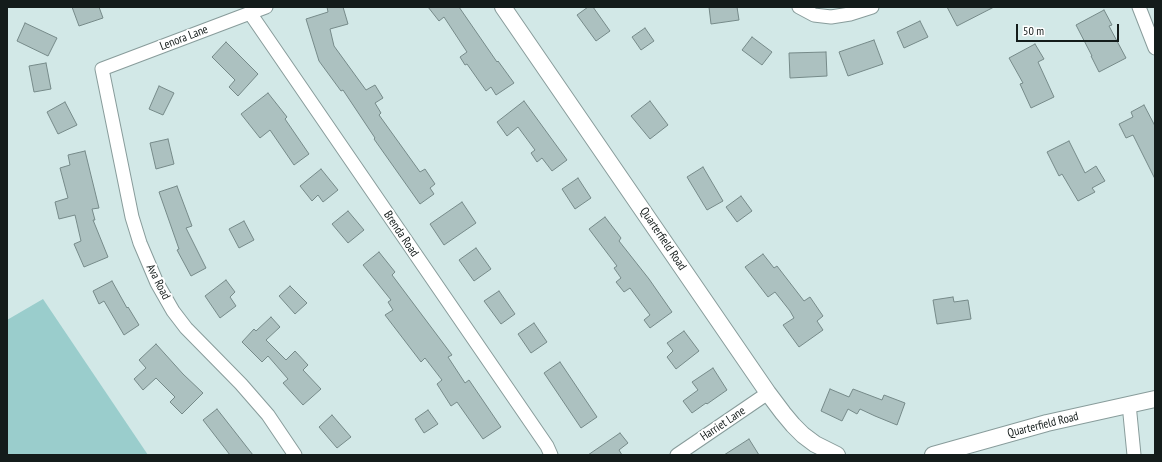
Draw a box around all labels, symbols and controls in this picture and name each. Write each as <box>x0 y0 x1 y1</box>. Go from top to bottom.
scale bar <box>1018 16 1121 42</box>
street label: Lenora Lane <box>158 22 210 54</box>
text: 50 m <box>1023 23 1044 38</box>
street label: Quarterfield Road <box>637 205 689 273</box>
street label: Brenda Road <box>380 208 422 260</box>
street label: Ava Road <box>143 262 173 302</box>
street label: Harriet Lane <box>698 404 748 444</box>
street label: Quarterfield Road <box>1006 409 1080 441</box>

